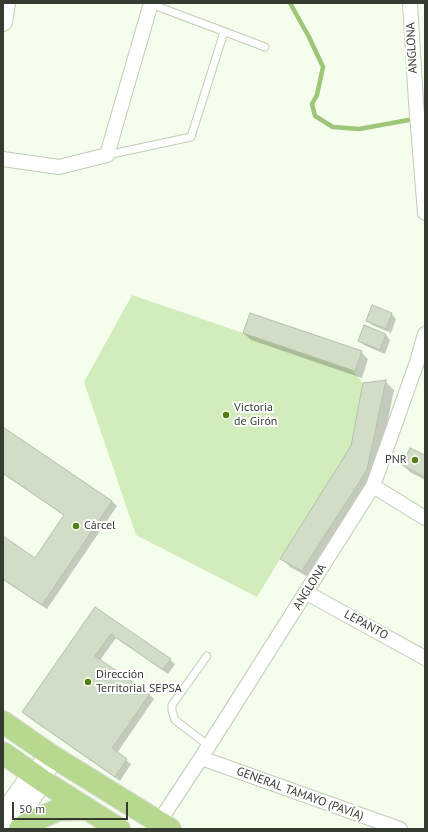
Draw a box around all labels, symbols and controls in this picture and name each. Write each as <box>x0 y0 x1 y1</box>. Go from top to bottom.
street label: ANGLONA <box>403 22 421 74</box>
place label: Victoria de Girón <box>234 401 277 429</box>
marker: Victoria de Girón <box>221 410 231 420</box>
place label: PNR <box>385 453 407 467</box>
marker: PNR <box>410 455 420 465</box>
place label: Cárcel <box>84 519 116 533</box>
marker: Cárcel <box>71 521 81 531</box>
street label: ANGLONA <box>290 561 330 613</box>
street label: LEPANTO <box>342 607 390 643</box>
place label: Dirección Territorial SEPSA <box>96 668 182 696</box>
marker: Dirección Territorial SEPSA <box>83 677 93 687</box>
street label: GENERAL TAMAYO (PAVÍA) <box>234 764 366 824</box>
scale bar <box>14 794 130 820</box>
text: 50 m <box>19 801 45 816</box>

